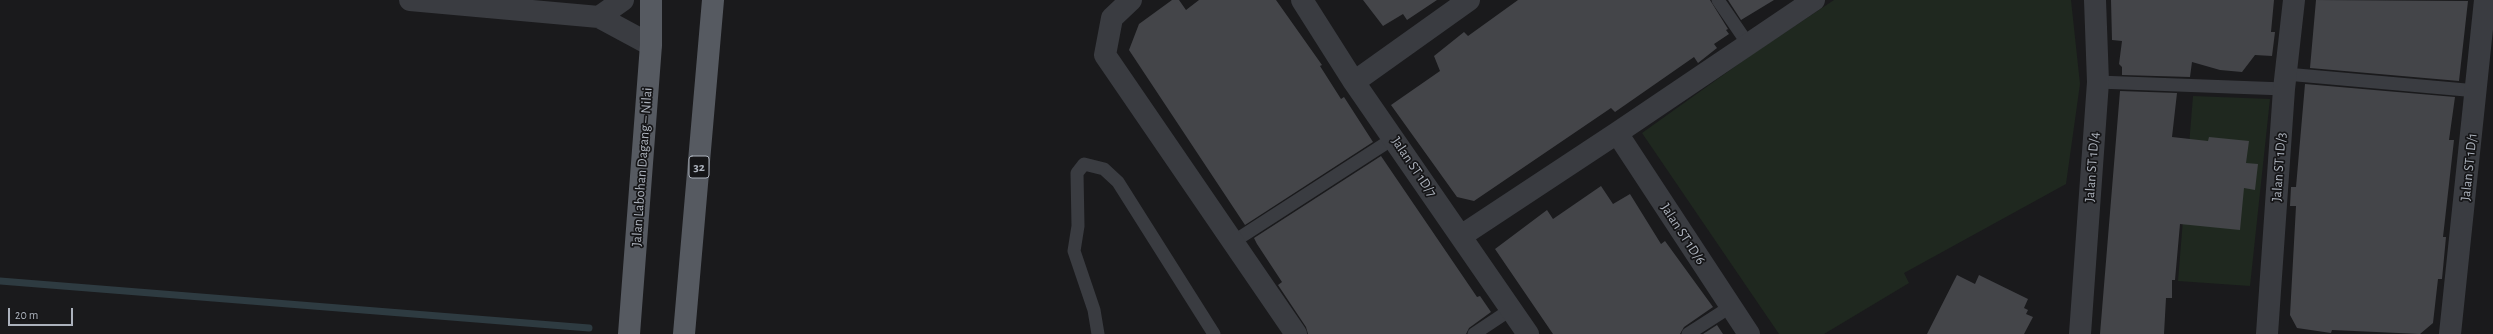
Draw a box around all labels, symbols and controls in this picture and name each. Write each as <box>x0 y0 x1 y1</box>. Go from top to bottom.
street label: Jalan Labohan Dagang ‒ Nilai <box>628 87 656 247</box>
street label: Jalan ST 1D/4 <box>2081 131 2103 203</box>
street label: Jalan ST 1D/3 <box>2268 132 2290 202</box>
street label: Jalan ST 1D/1 <box>2457 132 2481 202</box>
street label: Jalan ST 1D/7 <box>1388 134 1440 200</box>
road number: 32 <box>689 156 709 178</box>
street label: Jalan ST 1D/6 <box>1657 200 1709 268</box>
scale bar <box>10 300 75 326</box>
text: 20 m <box>15 309 38 321</box>

